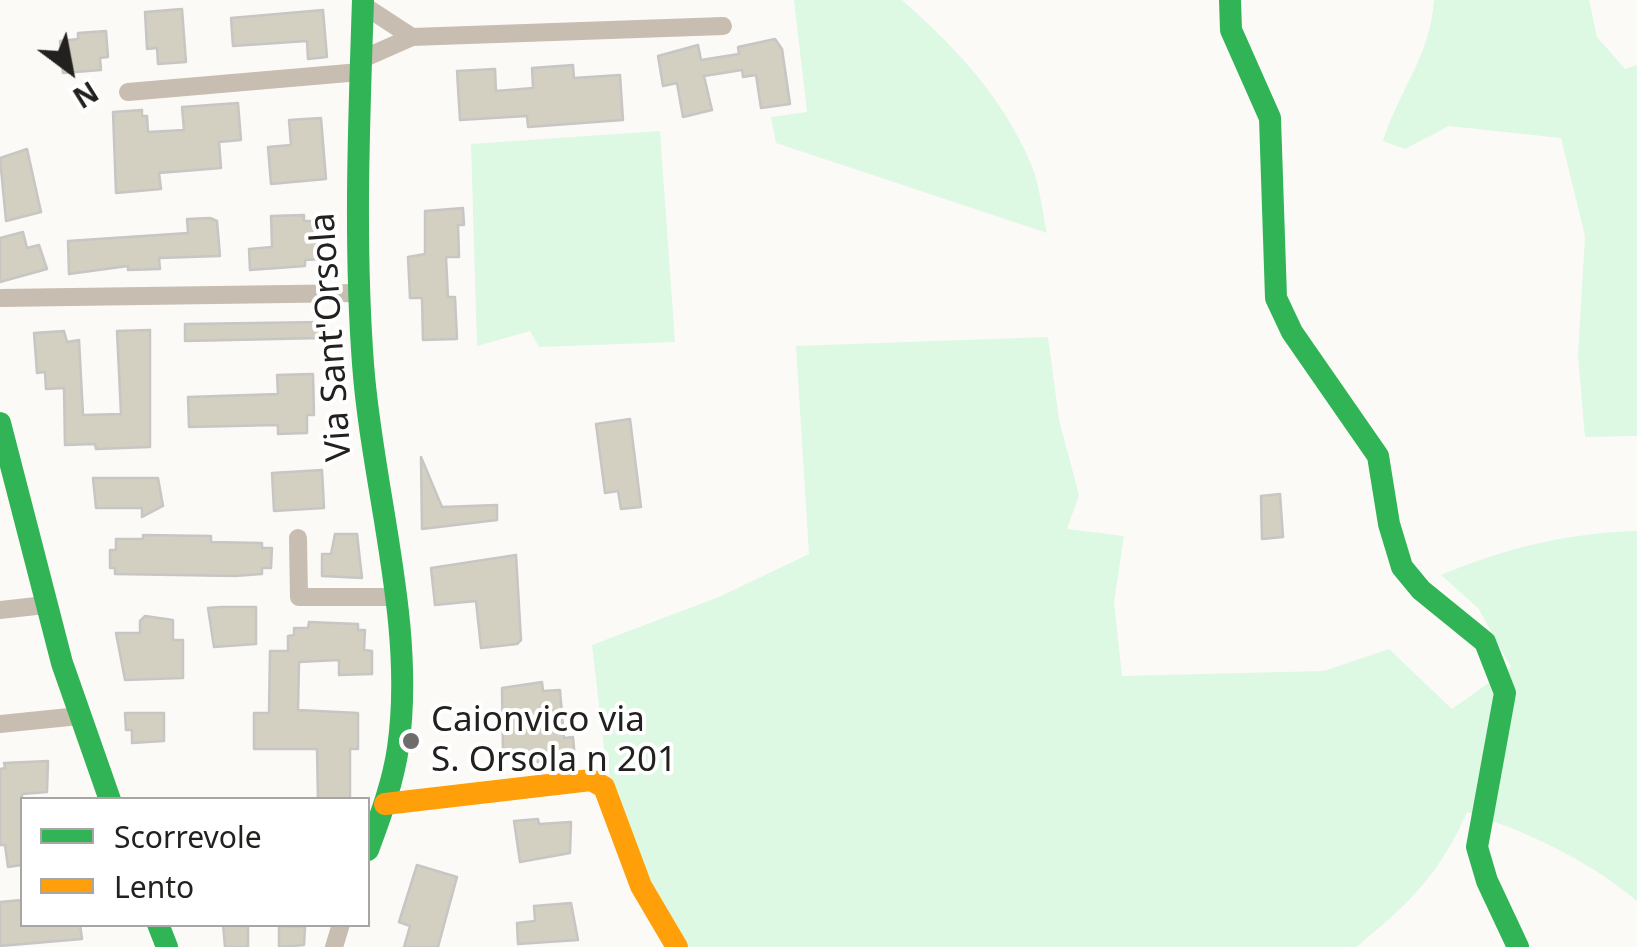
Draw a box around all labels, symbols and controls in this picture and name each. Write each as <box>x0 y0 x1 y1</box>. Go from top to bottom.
north arrow <box>20 20 120 120</box>
text: N <box>66 73 106 118</box>
street label: Via Sant'Orsola <box>302 211 362 463</box>
place label: Caionvico via S. Orsola n 201 <box>431 700 677 782</box>
marker: Caionvico via S. Orsola n 201 <box>400 730 422 752</box>
legend <box>20 797 370 927</box>
text: Scorrevole <box>114 816 262 857</box>
text: Lento <box>114 866 194 907</box>

